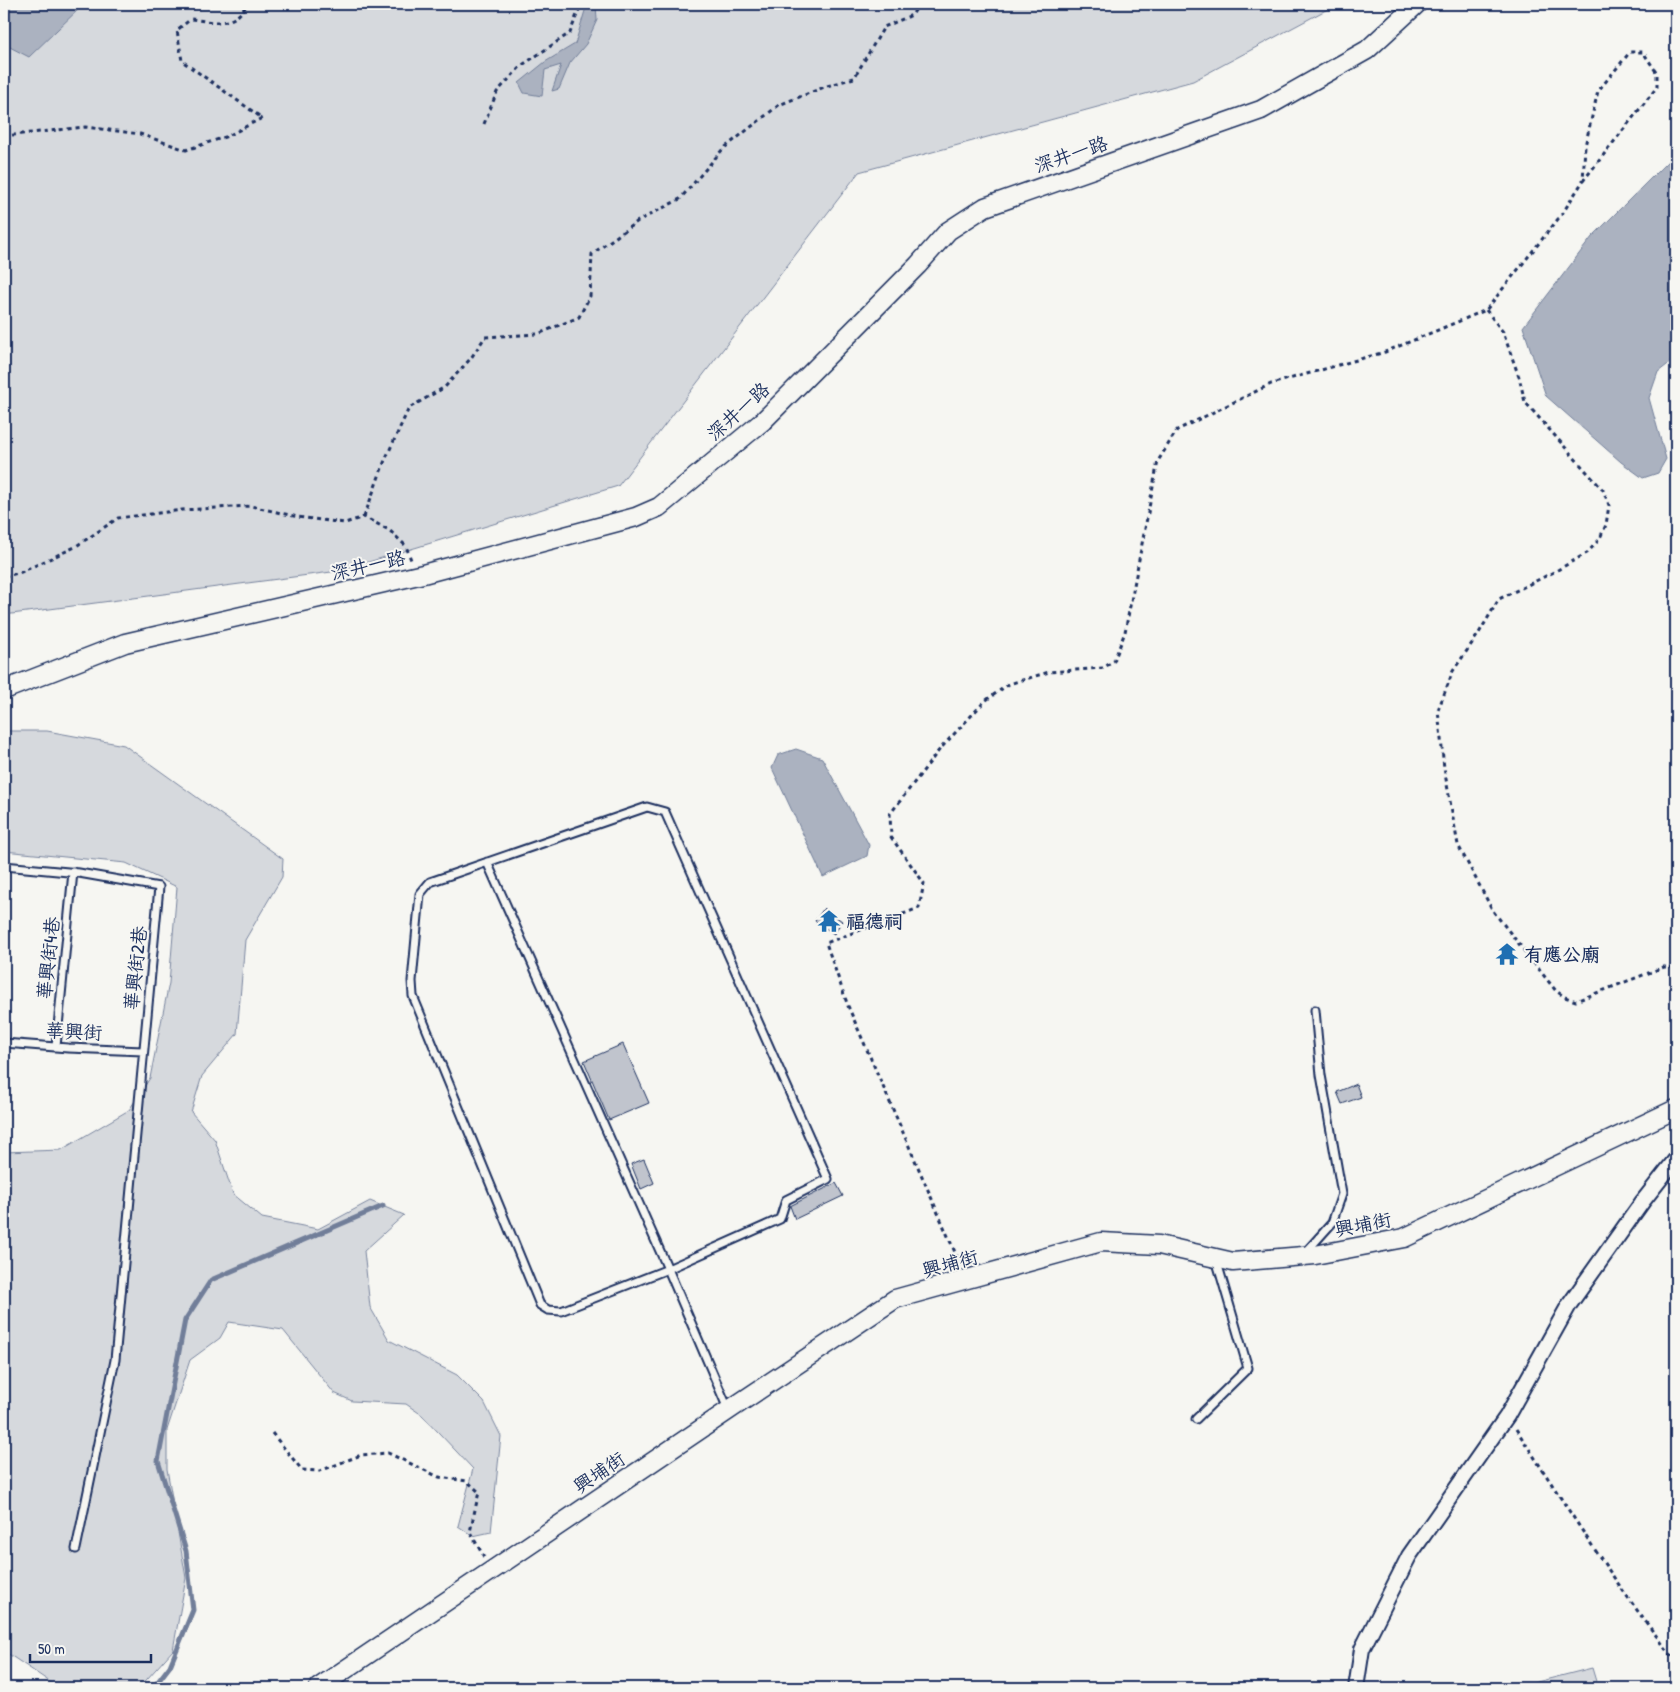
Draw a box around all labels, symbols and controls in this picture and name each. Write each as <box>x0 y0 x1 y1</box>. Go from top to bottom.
street label: 深井一路 <box>1031 129 1111 179</box>
street label: 深井一路 <box>701 376 775 446</box>
street label: 深井一路 <box>328 544 408 586</box>
temple icon: 福德祠 <box>816 908 842 934</box>
place label: 福德祠 <box>846 908 903 934</box>
street label: 華興街4巷 <box>31 915 65 1001</box>
street label: 華興街2巷 <box>118 924 152 1012</box>
temple icon: 有應公廟 <box>1494 941 1520 967</box>
place label: 有應公廟 <box>1524 941 1600 967</box>
street label: 華興街 <box>45 1017 103 1045</box>
street label: 興埔街 <box>1333 1206 1393 1242</box>
street label: 興埔街 <box>919 1243 981 1283</box>
street label: 興埔街 <box>568 1445 630 1499</box>
scale bar <box>30 1632 151 1664</box>
text: 50 m <box>38 1638 65 1659</box>

